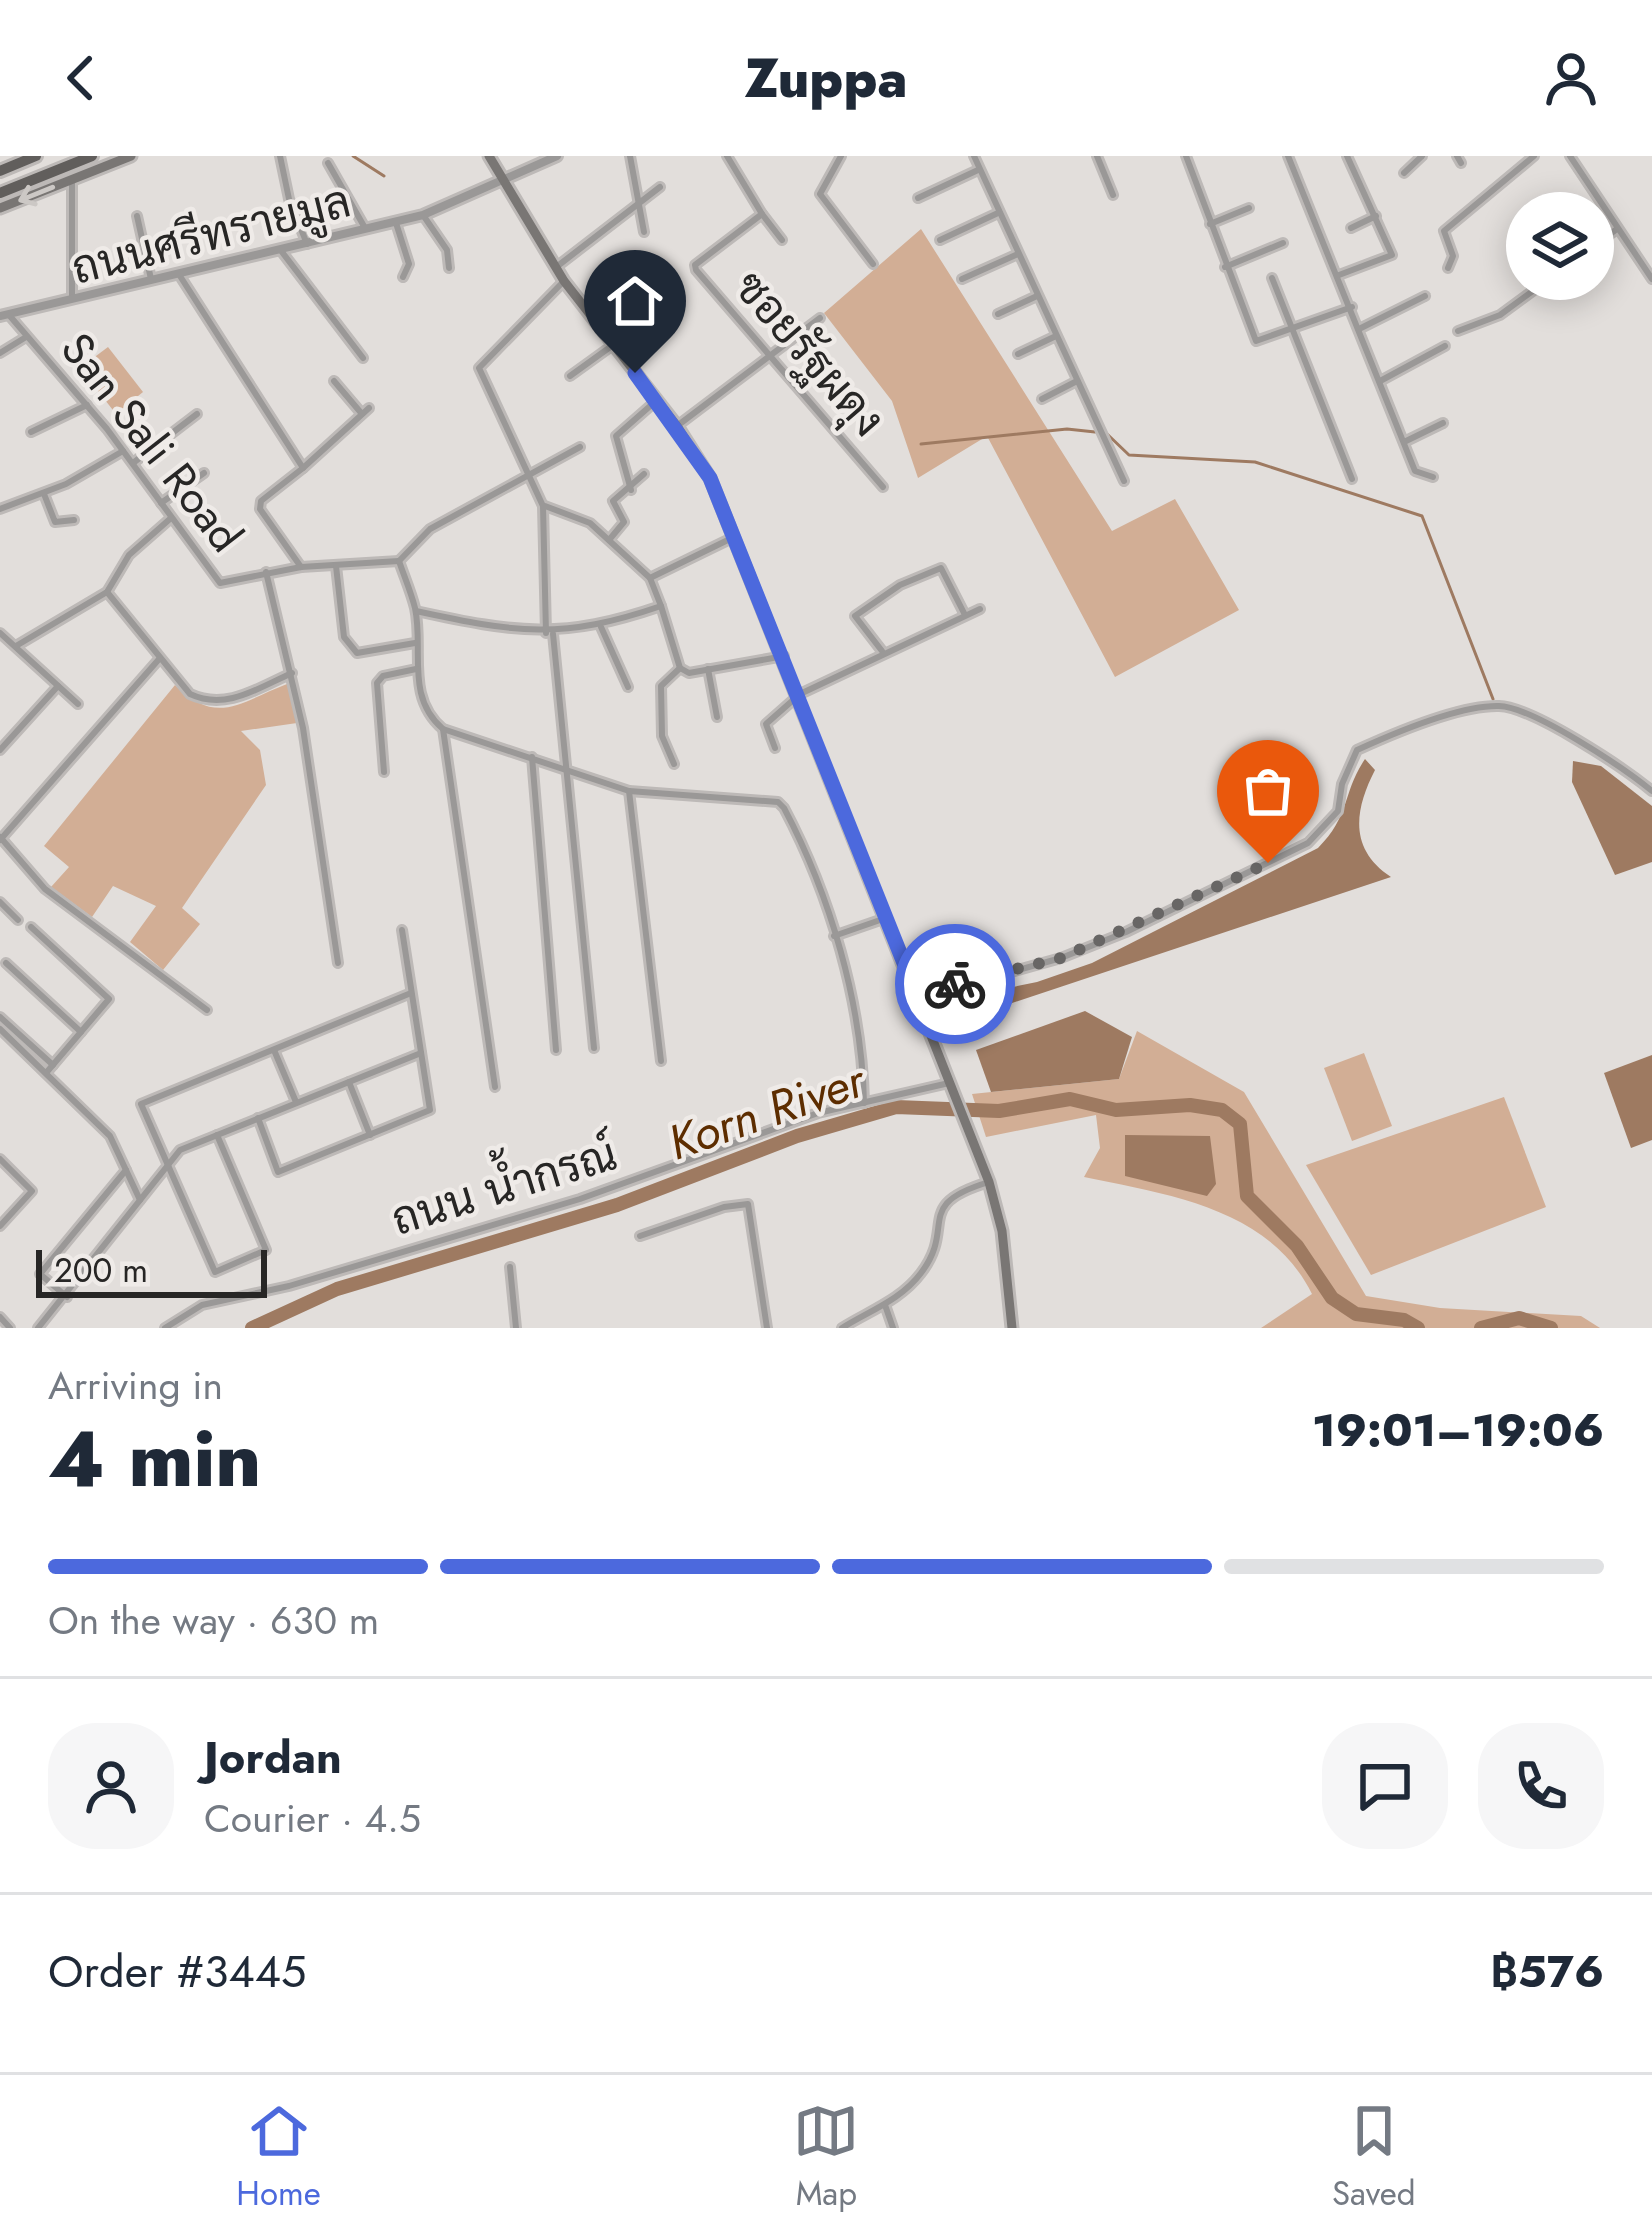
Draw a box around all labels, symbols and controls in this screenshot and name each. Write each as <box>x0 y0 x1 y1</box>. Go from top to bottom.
text: Zuppa <box>744 39 908 117</box>
icon: back <box>48 45 114 111</box>
icon: person <box>1538 45 1604 111</box>
street label: ถนนศรีทรายมูล <box>65 168 357 300</box>
one-way arrow <box>18 185 55 206</box>
map controls <box>1506 192 1614 300</box>
button: layers <box>1506 192 1614 300</box>
pin <box>584 250 686 373</box>
street label: ซอยรัฐผดุง <box>719 256 900 450</box>
icon: home <box>602 268 668 334</box>
street label: San Sali Road <box>45 319 258 566</box>
pin <box>1217 740 1319 863</box>
icon: bag <box>1235 758 1301 824</box>
courier <box>895 924 1015 1044</box>
icon: bike <box>922 951 988 1017</box>
water label: Korn River <box>659 1045 876 1177</box>
street label: ถนน น้ำกรณ์ <box>381 1115 625 1252</box>
scale bar <box>36 1244 267 1297</box>
text: 200 m <box>54 1247 148 1294</box>
text: Arriving in <box>48 1357 223 1414</box>
text: 19:01–19:06 <box>1312 1398 1604 1463</box>
text: 4 min <box>48 1403 261 1515</box>
text: On the way · 630 m <box>48 1592 379 1649</box>
button: person <box>48 1723 174 1849</box>
button: chat <box>1322 1723 1448 1849</box>
button: phone <box>1478 1723 1604 1849</box>
text: Jordan <box>204 1725 342 1790</box>
text: Courier · 4.5 <box>204 1790 421 1847</box>
text: Order #3445 <box>48 1939 306 2004</box>
text: ฿576 <box>1491 1939 1604 2004</box>
tab: Home <box>236 2098 321 2217</box>
tab: Map <box>793 2098 859 2217</box>
tab: Saved <box>1332 2098 1416 2217</box>

